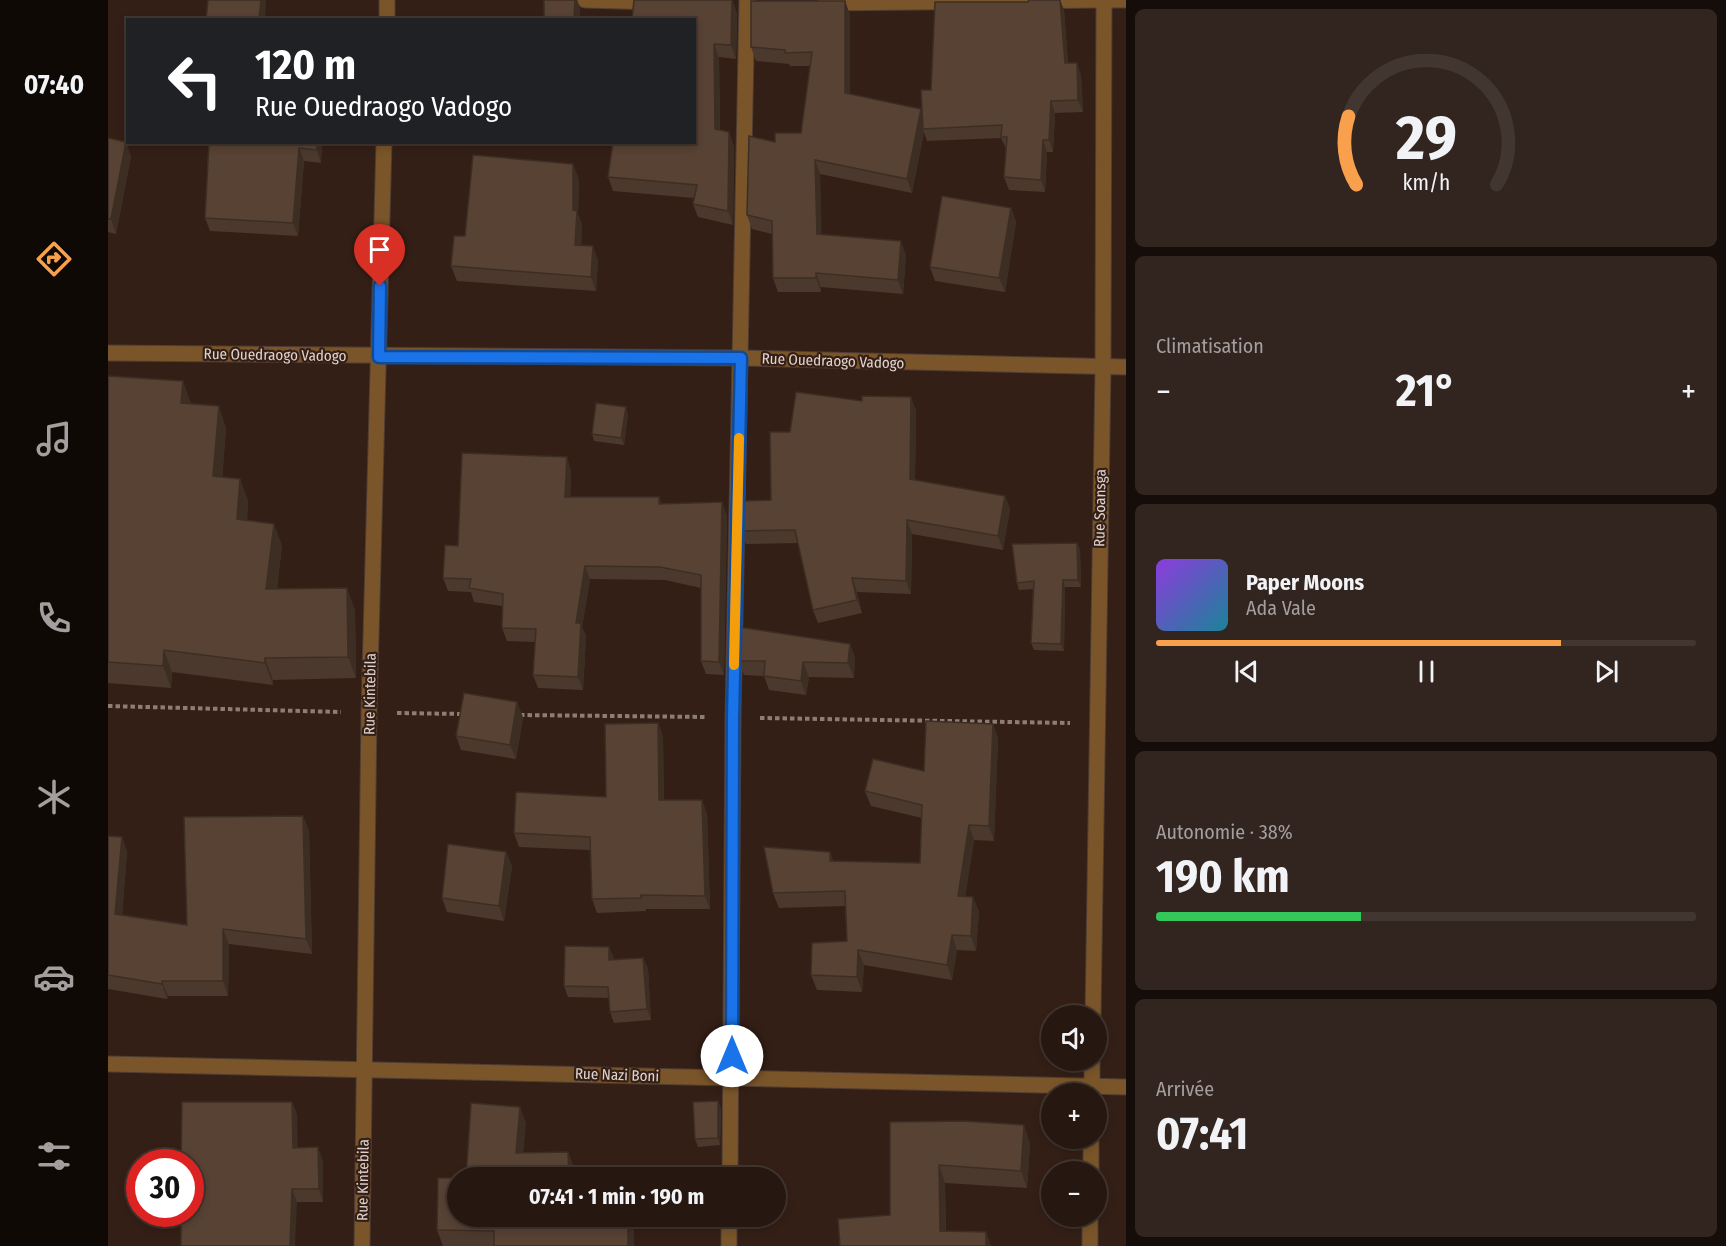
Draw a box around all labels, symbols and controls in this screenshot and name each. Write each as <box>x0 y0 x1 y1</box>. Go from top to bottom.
text: 120 m <box>255 40 356 90</box>
icon: left <box>156 42 234 120</box>
text: 07:40 <box>24 69 84 101</box>
text: Rue Ouedraogo Vadogo <box>255 91 512 123</box>
text: 29 <box>1395 101 1456 176</box>
text: km/h <box>1402 171 1450 197</box>
pin <box>354 224 405 286</box>
icon: arrive <box>363 233 396 266</box>
icon: directions <box>33 238 75 280</box>
text: Climatisation <box>1156 334 1264 358</box>
street label: Rue Ouedraogo Vadogo <box>203 345 347 365</box>
street label: Rue Ouedraogo Vadogo <box>761 350 905 372</box>
text: 21° <box>1396 364 1456 418</box>
text: − <box>1156 372 1171 412</box>
text: + <box>1681 372 1696 412</box>
icon: music <box>33 418 75 460</box>
street label: Rue Soansga <box>1090 469 1110 547</box>
text: Paper Moons <box>1246 569 1364 596</box>
text: Ada Vale <box>1246 596 1316 620</box>
icon: phone <box>33 597 75 639</box>
street label: Rue Kintebila <box>360 653 380 735</box>
icon: previous <box>1230 655 1263 688</box>
icon: pause <box>1410 655 1443 688</box>
icon: next <box>1590 655 1623 688</box>
icon: climate <box>33 776 75 818</box>
text: Autonomie · 38% <box>1156 820 1293 844</box>
text: 190 km <box>1156 850 1289 904</box>
icon: car <box>33 956 75 998</box>
map controls <box>1041 1005 1107 1227</box>
button: sound <box>1041 1005 1107 1071</box>
position arrow <box>700 1024 764 1088</box>
street label: Rue Nazi Boni <box>575 1065 659 1085</box>
text: Arrivée <box>1156 1077 1214 1101</box>
button: + <box>1041 1083 1107 1149</box>
text: 07:41 <box>1156 1107 1248 1161</box>
icon: filters <box>33 1135 75 1177</box>
street label: Rue Kintebila <box>353 1139 373 1221</box>
speed limit sign: 30 <box>126 1149 204 1227</box>
button: − <box>1041 1161 1107 1227</box>
text: 07:41 · 1 min · 190 m <box>529 1183 704 1210</box>

